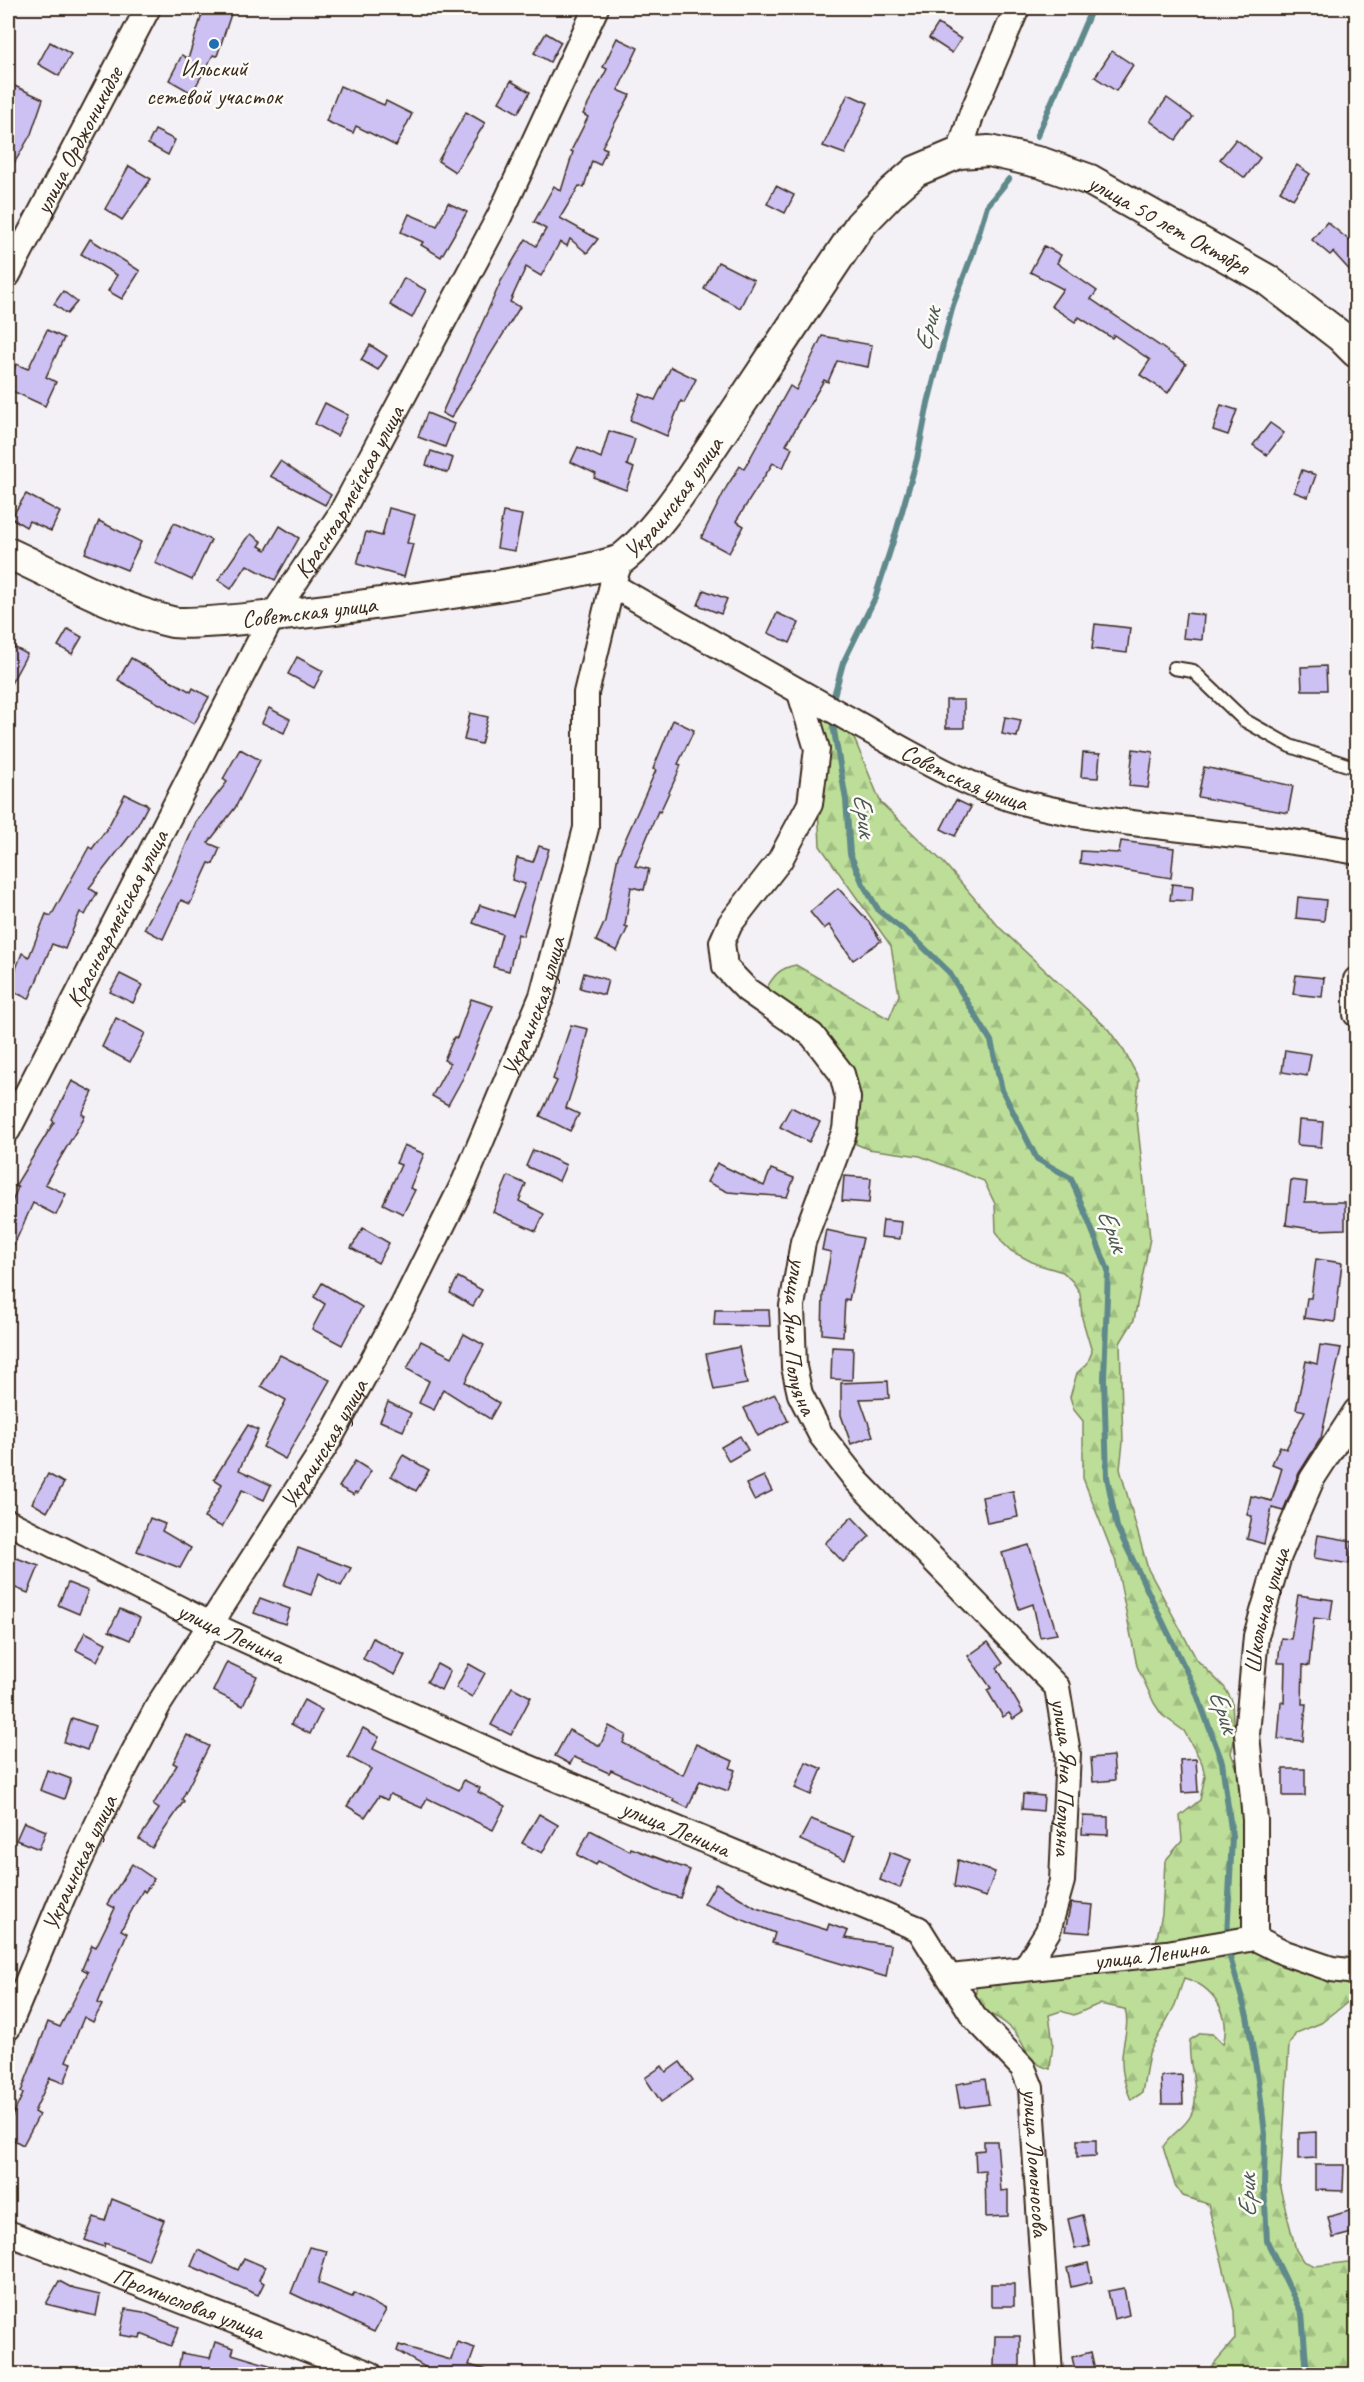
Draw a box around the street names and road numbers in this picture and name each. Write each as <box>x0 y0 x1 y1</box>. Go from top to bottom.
street label: улица Орджоникидзе <box>27 60 131 221</box>
street label: улица 50 лет Октября <box>1081 166 1256 283</box>
street label: Красноармейская улица <box>287 399 411 584</box>
street label: Украинская улица <box>617 430 730 566</box>
street label: Советская улица <box>240 589 380 634</box>
street label: Советская улица <box>896 736 1032 818</box>
street label: Красноармейская улица <box>59 824 175 1012</box>
street label: Украинская улица <box>495 932 572 1081</box>
street label: улица Яна Полуяна <box>777 1254 824 1421</box>
street label: Украинская улица <box>274 1372 375 1514</box>
street label: Школьная улица <box>1238 1540 1297 1675</box>
street label: улица Ленина <box>171 1594 291 1672</box>
street label: улица Яна Полуяна <box>1044 1694 1083 1858</box>
street label: Украинская улица <box>35 1789 125 1935</box>
street label: улица Ленина <box>616 1792 736 1865</box>
street label: улица Ленина <box>1090 1931 1212 1976</box>
street label: улица Ломоносова <box>1016 2086 1056 2239</box>
street label: Промысловая улица <box>109 2260 271 2347</box>

